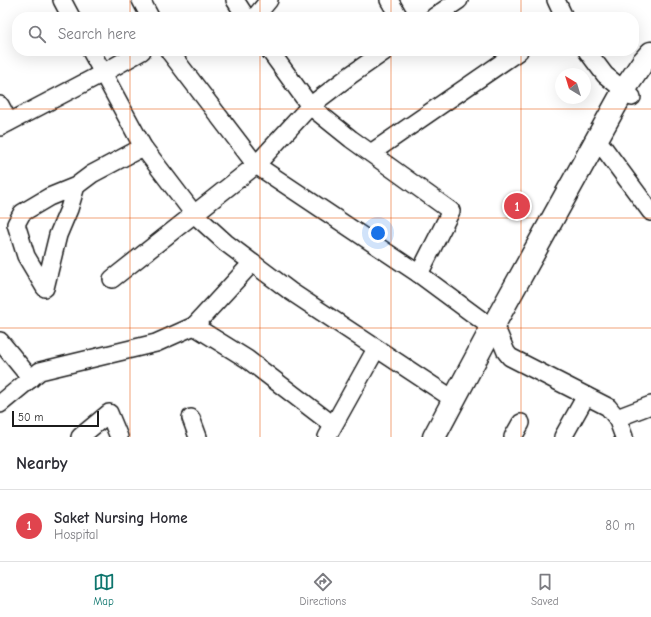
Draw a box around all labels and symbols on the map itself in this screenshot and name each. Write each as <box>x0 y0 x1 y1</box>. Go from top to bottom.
north arrow <box>555 68 591 104</box>
pin: 1 <box>504 191 530 221</box>
your location <box>368 223 388 243</box>
scale bar <box>12 409 99 428</box>

